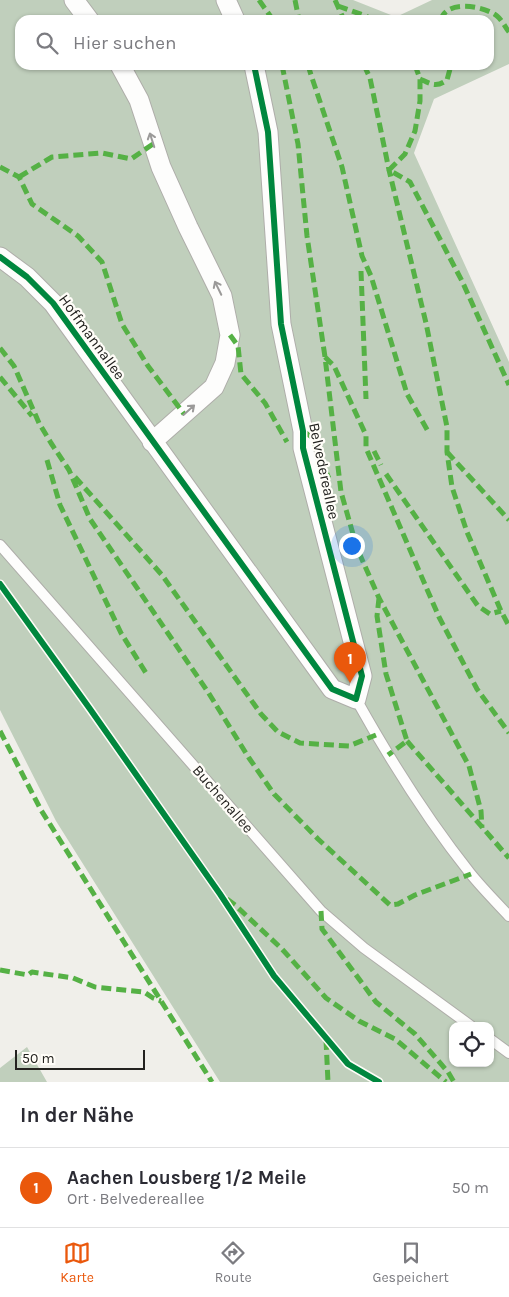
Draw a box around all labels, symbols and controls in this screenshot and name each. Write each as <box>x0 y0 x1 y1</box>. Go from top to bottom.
search box <box>15 15 494 70</box>
icon: search <box>33 29 61 57</box>
text: Hier suchen <box>73 32 176 54</box>
one-way arrow <box>147 132 156 148</box>
one-way arrow <box>213 281 222 296</box>
street label: Hoffmannallee <box>55 291 129 383</box>
one-way arrow <box>182 404 195 416</box>
street label: Belvedereallee <box>305 421 343 521</box>
your location <box>339 533 365 559</box>
pin: 1 <box>334 642 366 683</box>
street label: Buchenallee <box>189 761 257 837</box>
map controls <box>449 1022 494 1067</box>
button: locate <box>449 1022 494 1067</box>
scale bar <box>15 1047 145 1070</box>
text: 50 m <box>22 1050 55 1067</box>
text: In der Nähe <box>20 1103 134 1127</box>
text: Aachen Lousberg 1/2 Meile <box>67 1167 306 1189</box>
text: 1 <box>33 1178 39 1197</box>
text: 50 m <box>452 1178 489 1197</box>
text: Ort · Belvedereallee <box>67 1189 204 1208</box>
tab: Karte <box>60 1239 94 1286</box>
tab: Route <box>215 1239 252 1286</box>
tab: Gespeichert <box>372 1239 449 1286</box>

